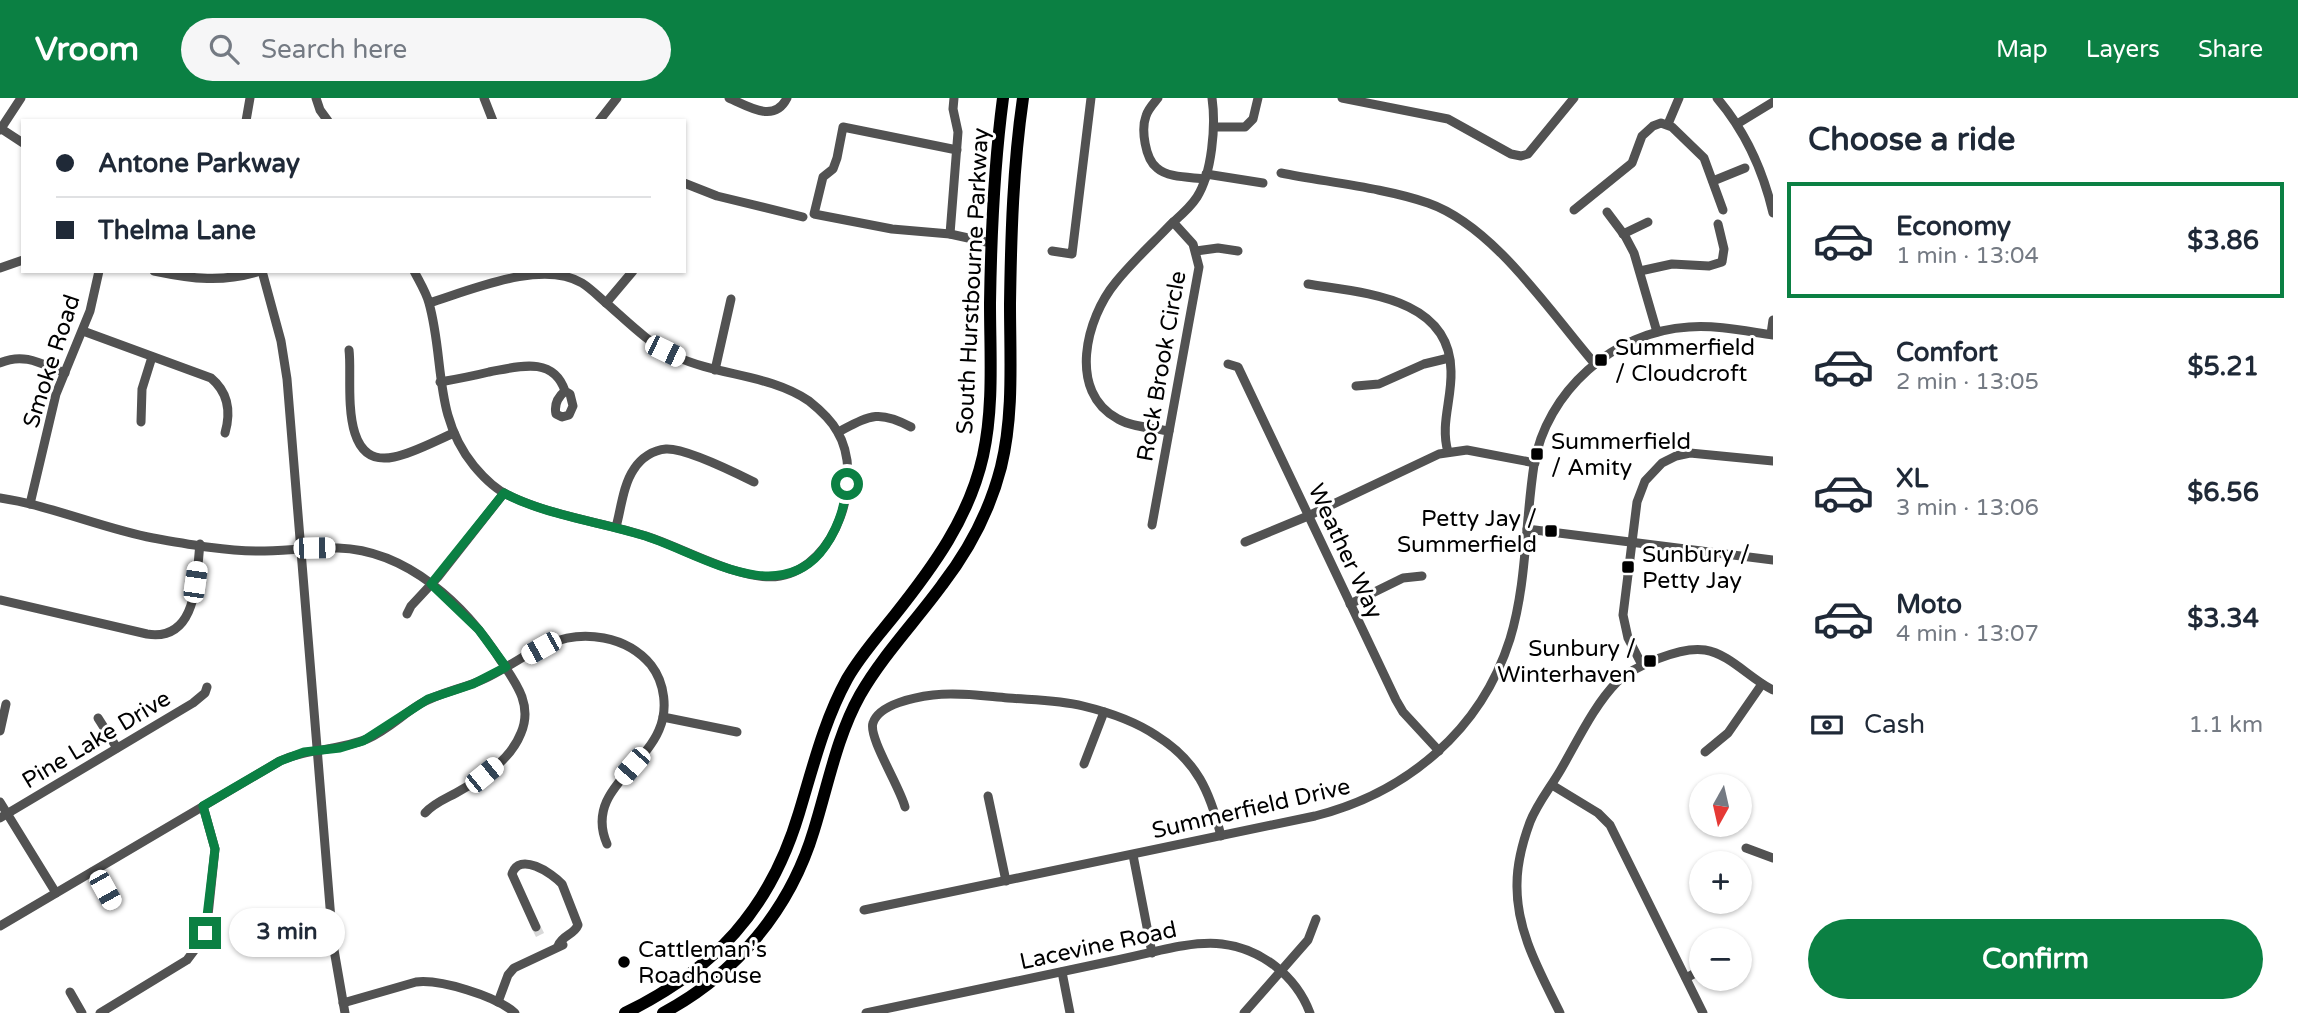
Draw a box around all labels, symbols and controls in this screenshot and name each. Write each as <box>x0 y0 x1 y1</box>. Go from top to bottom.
search box <box>181 18 671 81</box>
text: Vroom <box>35 30 139 69</box>
icon: search <box>205 30 243 68</box>
text: Search here <box>261 34 407 65</box>
text: Map <box>1996 35 2048 64</box>
text: Layers <box>2086 35 2160 64</box>
text: Share <box>2198 35 2263 64</box>
text: Choose a ride <box>1808 121 2015 159</box>
street label: South Hurstbourne Parkway <box>951 127 995 435</box>
text: Antone Parkway <box>98 148 300 179</box>
icon: car <box>1812 209 1875 272</box>
text: Economy <box>1896 211 2011 242</box>
text: Thelma Lane <box>98 215 256 246</box>
text: $3.86 <box>2187 225 2259 256</box>
text: 1 min · 13:04 <box>1896 242 2039 270</box>
street label: Rock Brook Circle <box>1131 269 1193 464</box>
street label: Smoke Road <box>17 291 87 431</box>
car <box>642 332 689 370</box>
place label: Summerfield / Cloudcroft <box>1615 334 1755 388</box>
icon: car <box>1812 335 1875 398</box>
text: Comfort <box>1896 337 1998 368</box>
text: $5.21 <box>2187 351 2259 382</box>
marker: Summerfield / Cloudcroft <box>1593 352 1609 368</box>
text: 2 min · 13:05 <box>1896 368 2039 396</box>
place label: Summerfield / Amity <box>1551 428 1691 482</box>
marker: Summerfield / Amity <box>1529 446 1545 462</box>
icon: car <box>1812 461 1875 524</box>
text: XL <box>1896 463 1928 494</box>
route start <box>831 468 863 500</box>
text: $6.56 <box>2187 477 2259 508</box>
street label: Weather Way <box>1302 479 1389 623</box>
text: 3 min · 13:06 <box>1896 494 2039 522</box>
place label: Petty Jay / Summerfield <box>1397 505 1537 559</box>
marker: Petty Jay / Summerfield <box>1543 523 1559 539</box>
car <box>293 537 336 559</box>
place label: Sunbury / Petty Jay <box>1642 541 1750 595</box>
marker: Sunbury / Petty Jay <box>1620 559 1636 575</box>
car <box>182 560 209 604</box>
icon: car <box>1812 587 1875 650</box>
text: Moto <box>1896 589 1962 620</box>
text: $3.34 <box>2187 603 2259 634</box>
text: 4 min · 13:07 <box>1896 620 2039 648</box>
car <box>518 629 565 667</box>
place label: Sunbury / Winterhaven <box>1497 635 1636 689</box>
marker: Sunbury / Winterhaven <box>1642 653 1658 669</box>
street label: Pine Lake Drive <box>17 685 176 795</box>
icon: cash <box>1808 706 1846 744</box>
text: Cash <box>1864 709 1925 740</box>
text: 1.1 km <box>2189 711 2263 739</box>
car <box>611 743 654 789</box>
car <box>462 754 507 796</box>
street label: Summerfield Drive <box>1149 773 1353 845</box>
north arrow <box>1689 774 1752 836</box>
map controls <box>1689 774 1752 991</box>
button: + <box>1689 851 1752 914</box>
car <box>86 867 125 913</box>
callout: 3 min <box>230 908 345 958</box>
street label: Lacevine Road <box>1017 916 1179 976</box>
route end <box>189 917 221 949</box>
text: 3 min <box>256 918 318 946</box>
button: Confirm <box>1808 919 2263 999</box>
button: − <box>1689 928 1752 991</box>
place label: Cattleman's Roadhouse <box>638 936 767 990</box>
marker: Cattleman's Roadhouse <box>616 954 632 970</box>

